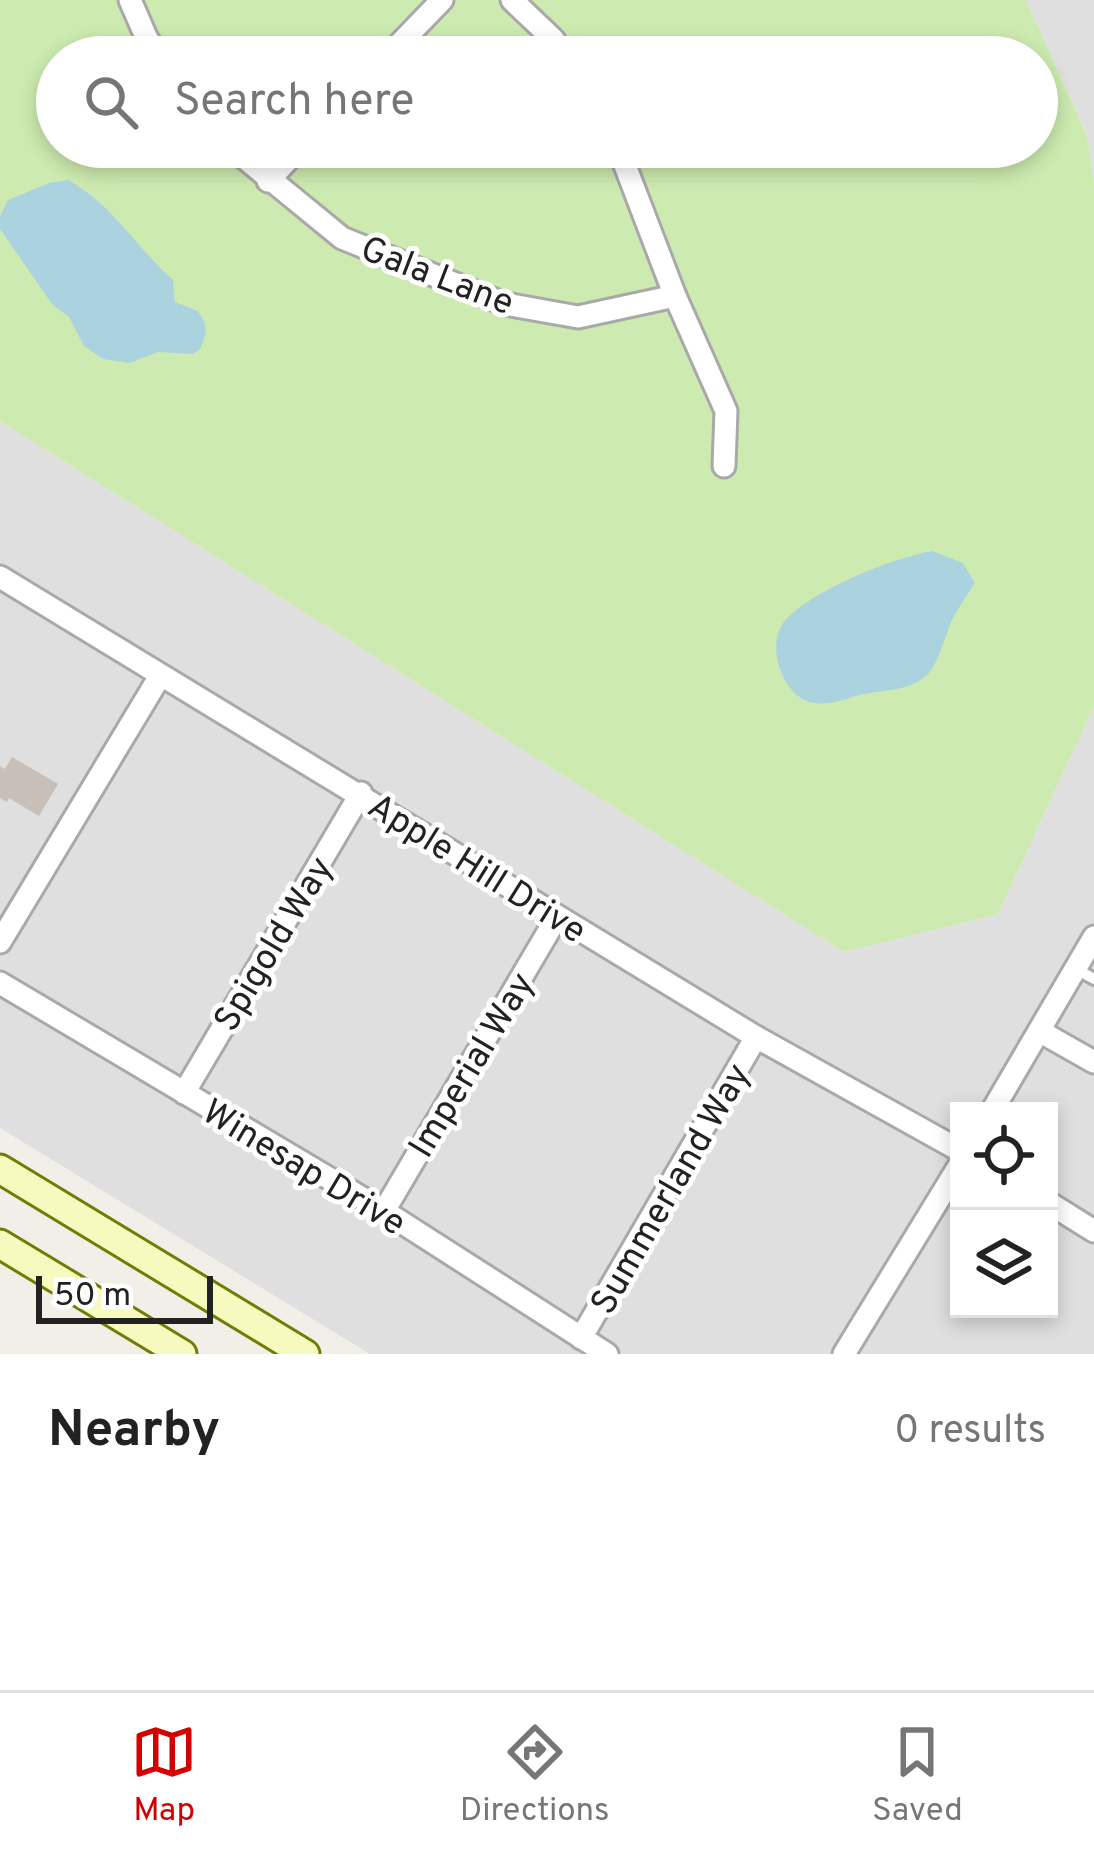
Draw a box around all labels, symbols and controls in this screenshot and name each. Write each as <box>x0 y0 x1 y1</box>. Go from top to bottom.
search box <box>36 36 1058 168</box>
icon: search <box>78 69 144 135</box>
text: Search here <box>174 74 414 131</box>
street label: Gala Lane <box>354 228 520 328</box>
street label: Apple Hill Drive <box>358 785 594 956</box>
street label: Spigold Way <box>205 849 346 1041</box>
street label: Imperial Way <box>400 965 547 1167</box>
street label: Summerland Way <box>582 1056 763 1324</box>
street label: Winesap Drive <box>193 1091 413 1248</box>
map controls <box>950 1102 1058 1318</box>
button: locate <box>950 1102 1058 1210</box>
button: layers <box>950 1210 1058 1318</box>
scale bar <box>36 1270 213 1323</box>
text: 50 m <box>54 1276 131 1318</box>
text: Nearby <box>48 1400 220 1465</box>
text: 0 results <box>894 1408 1046 1457</box>
tab: Map <box>131 1719 197 1833</box>
tab: Directions <box>460 1719 610 1833</box>
tab: Saved <box>872 1719 963 1833</box>

